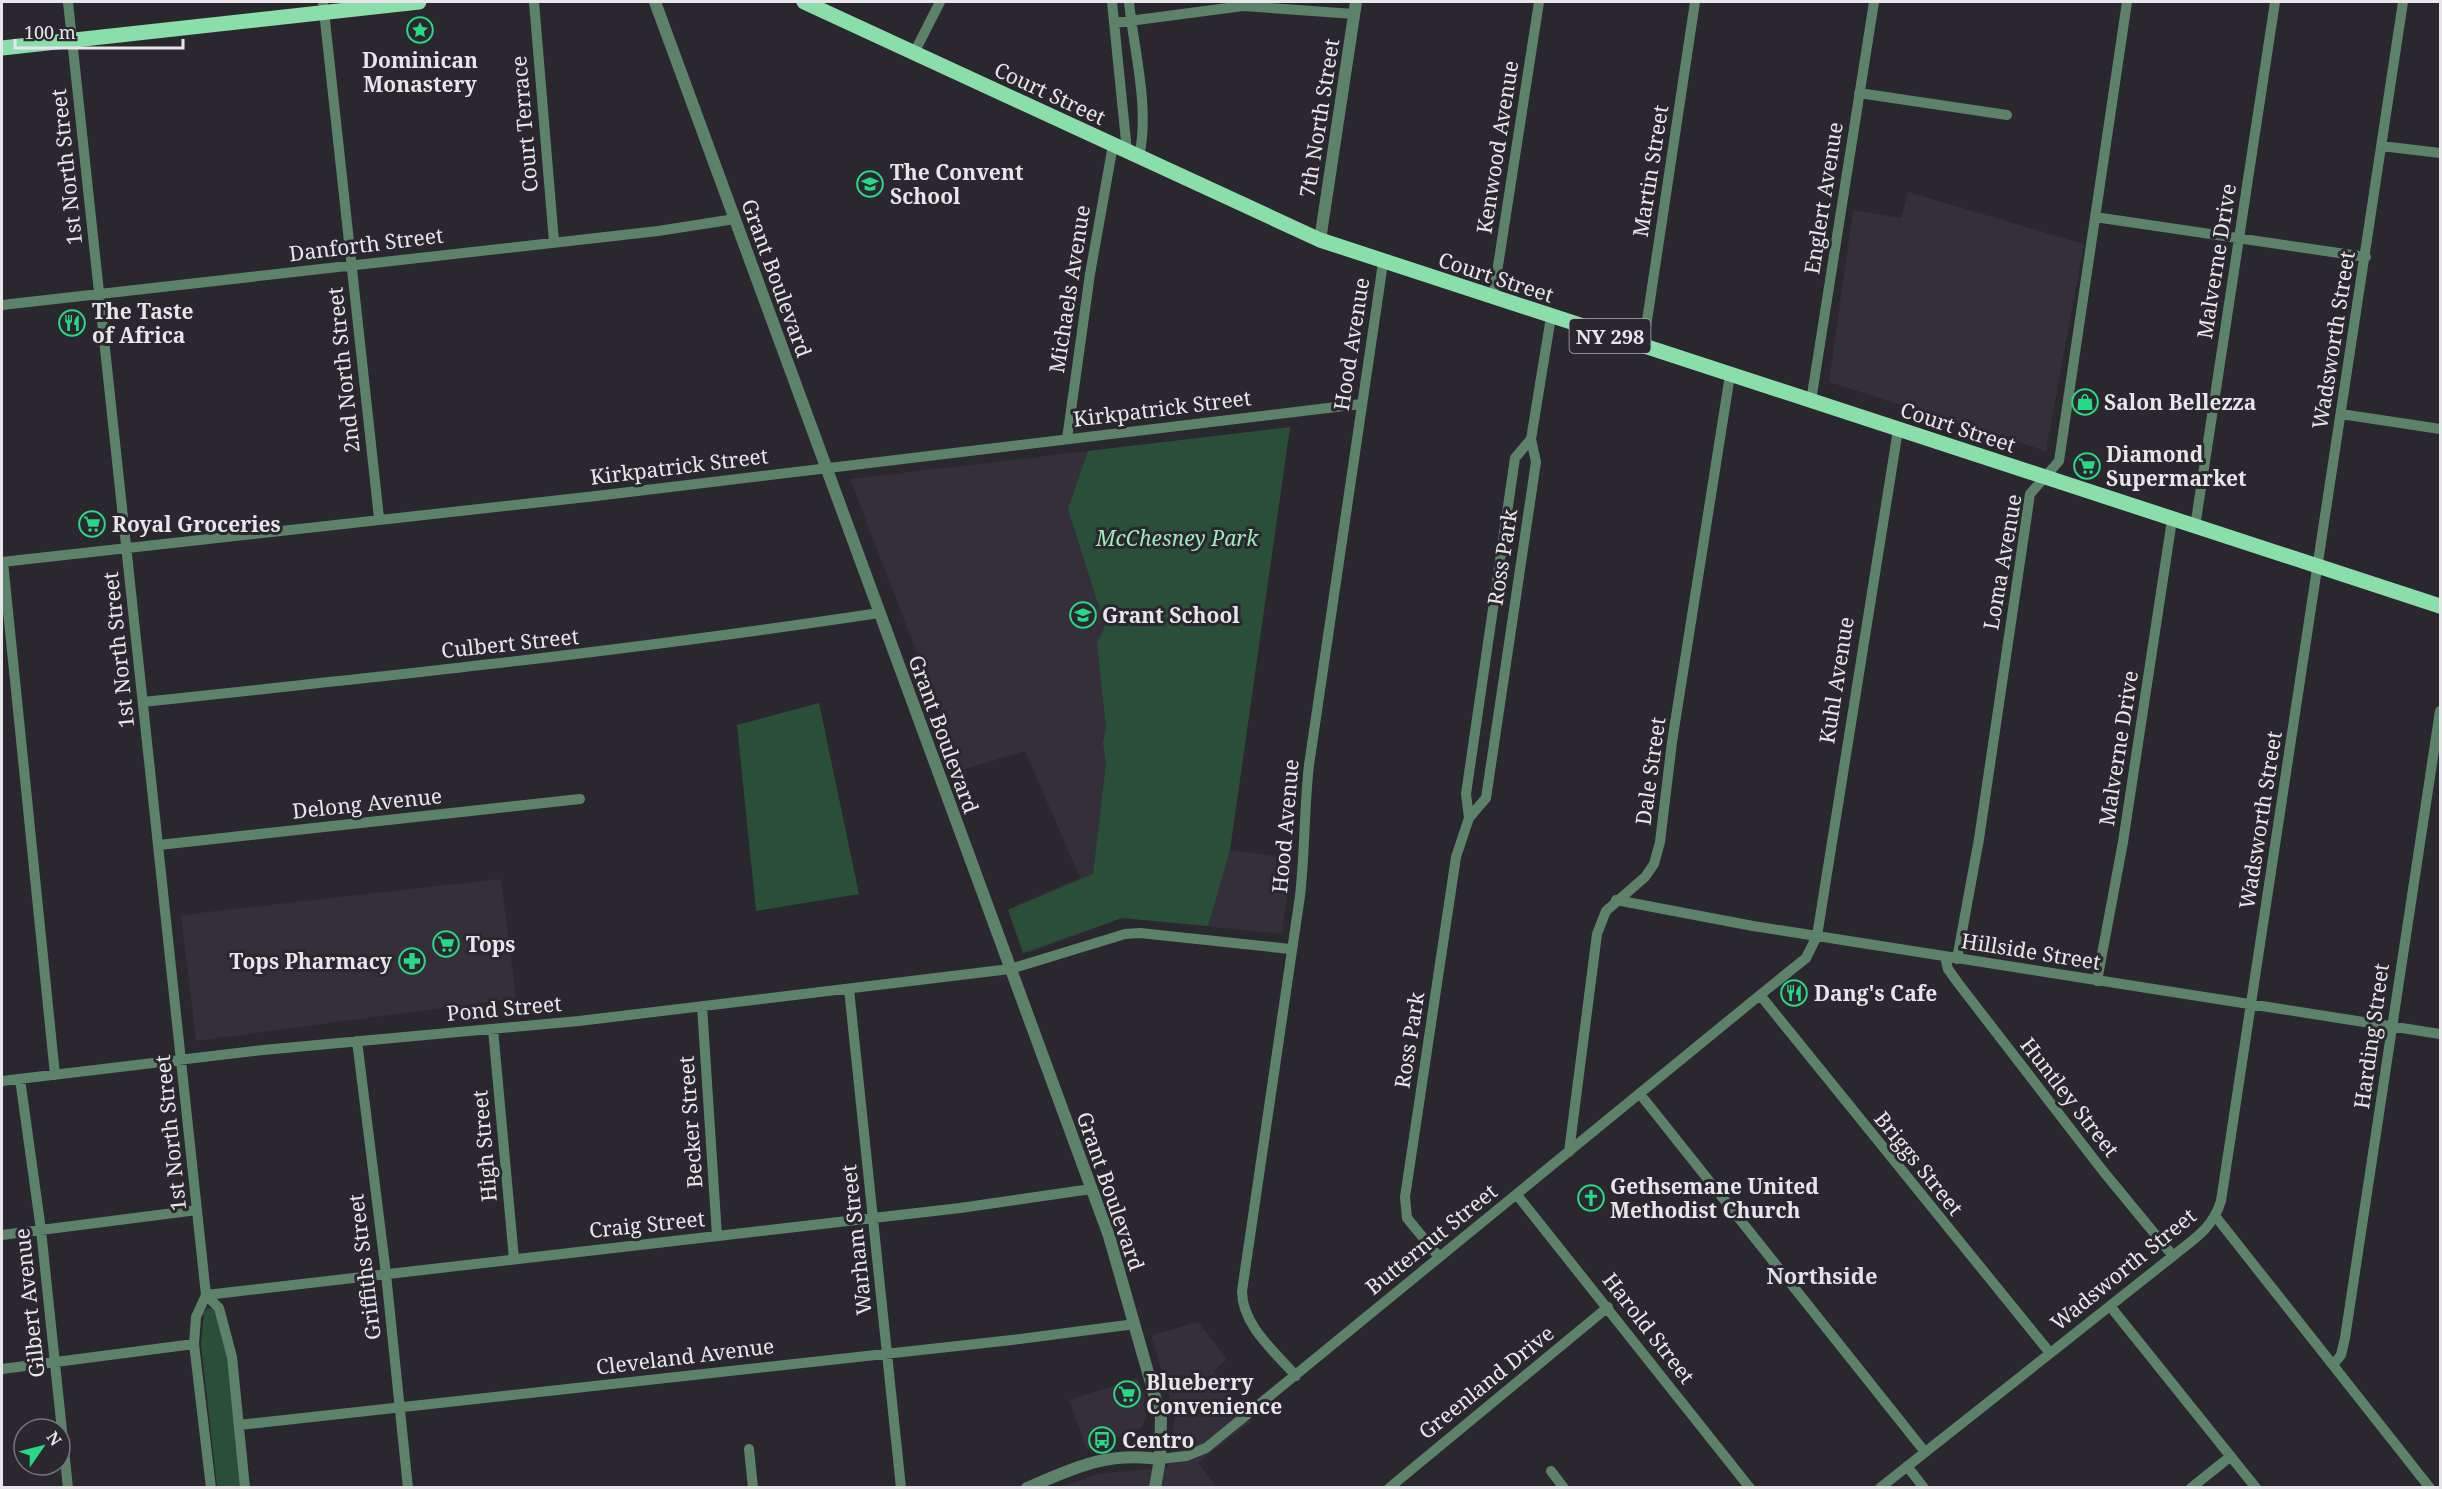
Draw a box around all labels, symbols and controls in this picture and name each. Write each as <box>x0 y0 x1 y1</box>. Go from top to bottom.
scale bar <box>15 12 183 50</box>
place icon: Dominican Monastery <box>405 15 435 45</box>
text: 100 m <box>24 20 76 44</box>
street label: 7th North Street <box>1293 36 1345 200</box>
place label: Dominican Monastery <box>362 46 478 98</box>
street label: Court Terrace <box>504 55 544 193</box>
street label: Court Street <box>990 55 1110 131</box>
street label: Kenwood Avenue <box>1469 58 1525 236</box>
street label: 1st North Street <box>44 88 88 246</box>
street label: Martin Street <box>1626 103 1674 239</box>
street label: Englert Avenue <box>1797 120 1849 276</box>
place label: The Convent School <box>890 158 1024 210</box>
school or university icon: The Convent School <box>855 169 885 199</box>
street label: Malverne Drive <box>2190 181 2242 341</box>
street label: Grant Boulevard <box>735 195 819 361</box>
street label: Michaels Avenue <box>1042 203 1096 375</box>
street label: Danforth Street <box>287 221 445 267</box>
street label: Court Street <box>1435 245 1557 309</box>
street label: Wadsworth Street <box>2305 249 2361 431</box>
street label: Hood Avenue <box>1327 275 1375 413</box>
street label: 2nd North Street <box>320 286 366 454</box>
place label: The Taste of Africa <box>92 297 194 349</box>
restaurant icon: The Taste of Africa <box>57 308 87 338</box>
road number: NY 298 <box>1570 319 1650 353</box>
street label: Kirkpatrick Street <box>1071 383 1253 433</box>
shop icon: Salon Bellezza <box>2070 387 2100 417</box>
place label: Salon Bellezza <box>2104 388 2256 416</box>
street label: Court Street <box>1897 395 2019 459</box>
place label: Diamond Supermarket <box>2106 440 2247 492</box>
street label: Kirkpatrick Street <box>588 441 770 491</box>
supermarket icon: Diamond Supermarket <box>2072 451 2102 481</box>
street label: Loma Avenue <box>1976 492 2028 632</box>
street label: Ross Park <box>1481 506 1524 607</box>
supermarket icon: Royal Groceries <box>77 509 107 539</box>
place label: Royal Groceries <box>112 510 281 538</box>
park label: McChesney Park <box>1095 524 1259 552</box>
street label: 1st North Street <box>96 571 140 729</box>
school or university icon: Grant School <box>1068 600 1098 630</box>
place label: Grant School <box>1102 601 1240 629</box>
street label: Kuhl Avenue <box>1812 615 1860 745</box>
street label: Culbert Street <box>440 622 580 664</box>
street label: Grant Boulevard <box>902 651 986 817</box>
street label: Malverne Drive <box>2092 668 2144 828</box>
street label: Dale Street <box>1629 715 1671 827</box>
street label: Wadsworth Street <box>2232 729 2288 911</box>
street label: Hood Avenue <box>1265 758 1305 894</box>
street label: Delong Avenue <box>291 781 443 825</box>
street label: Hillside Street <box>1959 926 2103 976</box>
supermarket icon: Tops <box>431 929 461 959</box>
place label: Tops <box>466 930 515 958</box>
pharmacy icon: Tops Pharmacy <box>397 946 427 976</box>
place label: Tops Pharmacy <box>230 947 393 975</box>
street label: Harding Street <box>2347 961 2395 1111</box>
restaurant icon: Dang's Cafe <box>1779 978 1809 1008</box>
place label: Dang's Cafe <box>1814 979 1937 1007</box>
street label: Pond Street <box>445 989 563 1027</box>
street label: Ross Park <box>1388 989 1431 1090</box>
street label: Huntley Street <box>2014 1031 2126 1163</box>
street label: 1st North Street <box>148 1054 192 1212</box>
street label: Becker Street <box>671 1055 709 1189</box>
street label: High Street <box>465 1089 503 1203</box>
street label: Briggs Street <box>1868 1105 1970 1221</box>
street label: Grant Boulevard <box>1071 1108 1151 1274</box>
street label: Warham Street <box>834 1163 878 1317</box>
place label: Gethsemane United Methodist Church <box>1610 1172 1819 1224</box>
street label: Butternut Street <box>1360 1177 1502 1301</box>
church icon: Gethsemane United Methodist Church <box>1576 1183 1606 1213</box>
street label: Griffiths Street <box>341 1192 387 1342</box>
street label: Wadsworth Street <box>2044 1202 2202 1336</box>
street label: Craig Street <box>588 1204 706 1244</box>
street label: Gilbert Avenue <box>7 1227 51 1379</box>
district label: Northside <box>1766 1260 1878 1290</box>
street label: Harold Street <box>1597 1267 1701 1389</box>
street label: Greenland Drive <box>1413 1319 1559 1445</box>
street label: Cleveland Avenue <box>594 1331 776 1381</box>
place label: Blueberry Convenience <box>1146 1368 1282 1420</box>
supermarket icon: Blueberry Convenience <box>1112 1379 1142 1409</box>
north arrow <box>12 1417 72 1477</box>
bus stop icon: Centro <box>1087 1425 1117 1455</box>
place label: Centro <box>1122 1426 1194 1454</box>
text: N <box>42 1427 67 1450</box>

